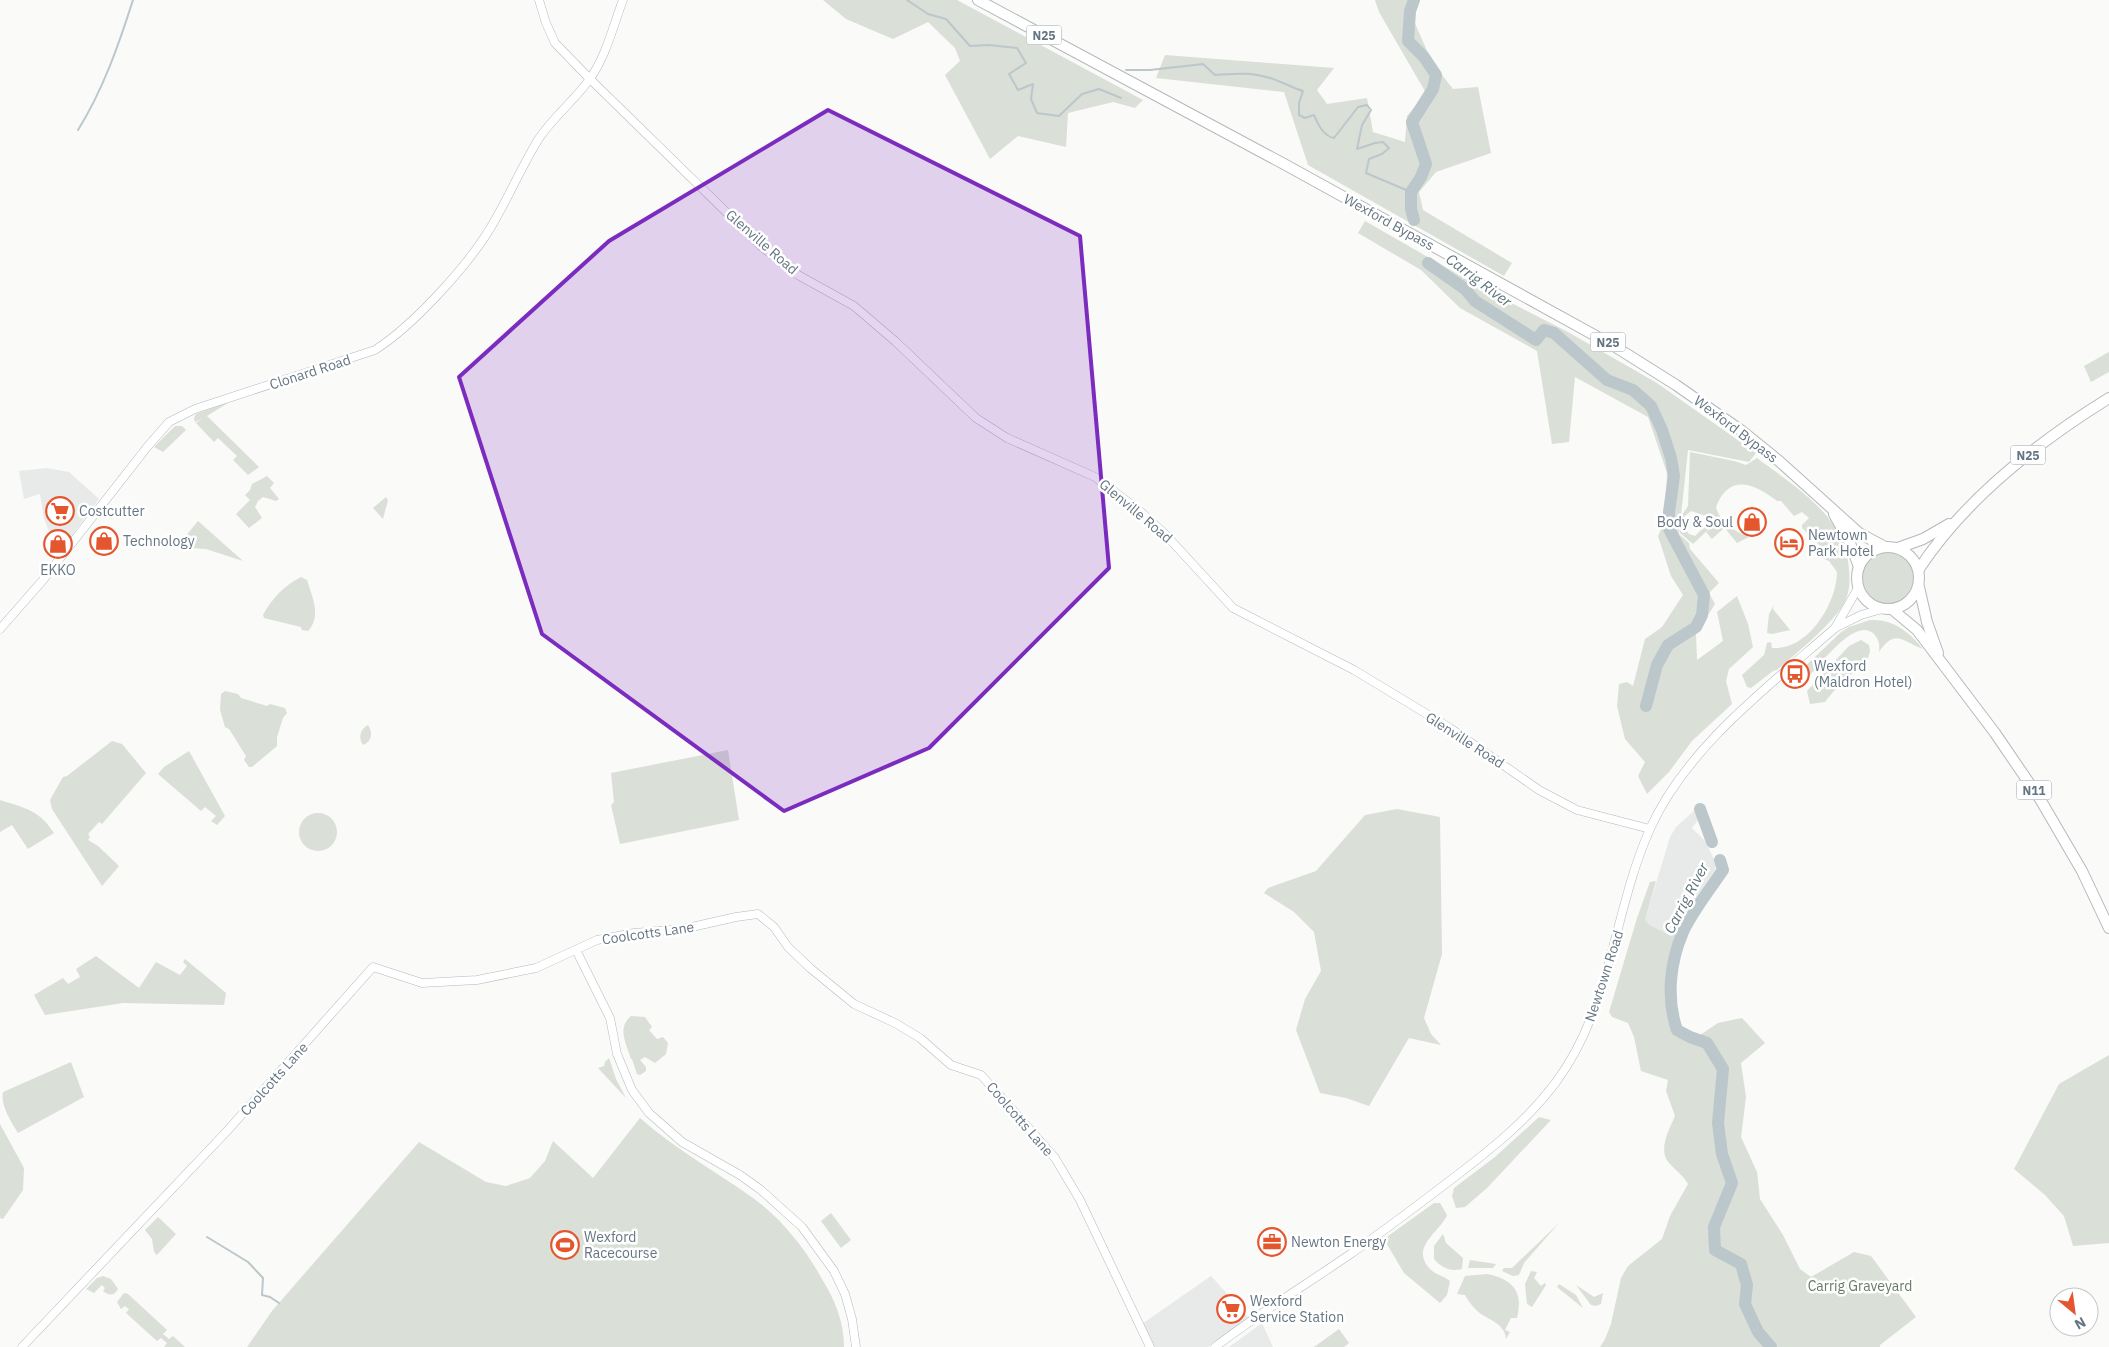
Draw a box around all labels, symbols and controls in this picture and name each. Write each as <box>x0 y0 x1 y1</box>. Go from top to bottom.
road number: N25 <box>1026 26 1062 44</box>
street label: Wexford Bypass <box>1341 190 1438 254</box>
street label: Glenville Road <box>722 206 802 278</box>
water label: Carrig River <box>1442 249 1516 311</box>
road number: N25 <box>1590 332 1626 352</box>
street label: Clonard Road <box>267 350 353 394</box>
street label: Wexford Bypass <box>1690 391 1782 467</box>
road number: N25 <box>2010 446 2046 464</box>
street label: Glenville Road <box>1096 475 1176 547</box>
supermarket icon: Costcutter <box>45 496 75 526</box>
place label: Costcutter <box>79 502 145 520</box>
shop icon: Body & Soul <box>1737 507 1767 537</box>
place label: Body & Soul <box>1657 513 1733 531</box>
shop icon: Technology <box>89 526 119 556</box>
place label: Newtown Park Hotel <box>1808 526 1874 560</box>
hotel icon: Newtown Park Hotel <box>1774 528 1804 558</box>
shop icon: EKKO <box>43 529 73 559</box>
place label: Technology <box>123 532 195 550</box>
place label: EKKO <box>40 561 76 579</box>
place label: Wexford (Maldron Hotel) <box>1814 657 1912 691</box>
bus stop icon: Wexford (Maldron Hotel) <box>1780 659 1810 689</box>
street label: Glenville Road <box>1422 708 1508 772</box>
road number: N11 <box>2016 780 2052 800</box>
water label: Carrig River <box>1659 859 1713 937</box>
street label: Coolcotts Lane <box>601 918 696 948</box>
street label: Newtown Road <box>1581 928 1627 1024</box>
street label: Coolcotts Lane <box>236 1038 312 1120</box>
street label: Coolcotts Lane <box>983 1078 1057 1160</box>
office icon: Newton Energy <box>1257 1227 1287 1257</box>
place label: Wexford Racecourse <box>584 1228 658 1262</box>
sports icon: Wexford Racecourse <box>550 1230 580 1260</box>
place label: Newton Energy <box>1291 1233 1386 1251</box>
park label: Carrig Graveyard <box>1808 1277 1912 1295</box>
north arrow <box>2049 1287 2099 1337</box>
place label: Wexford Service Station <box>1250 1292 1344 1326</box>
supermarket icon: Wexford Service Station <box>1216 1294 1246 1324</box>
text: N <box>2072 1313 2089 1334</box>

